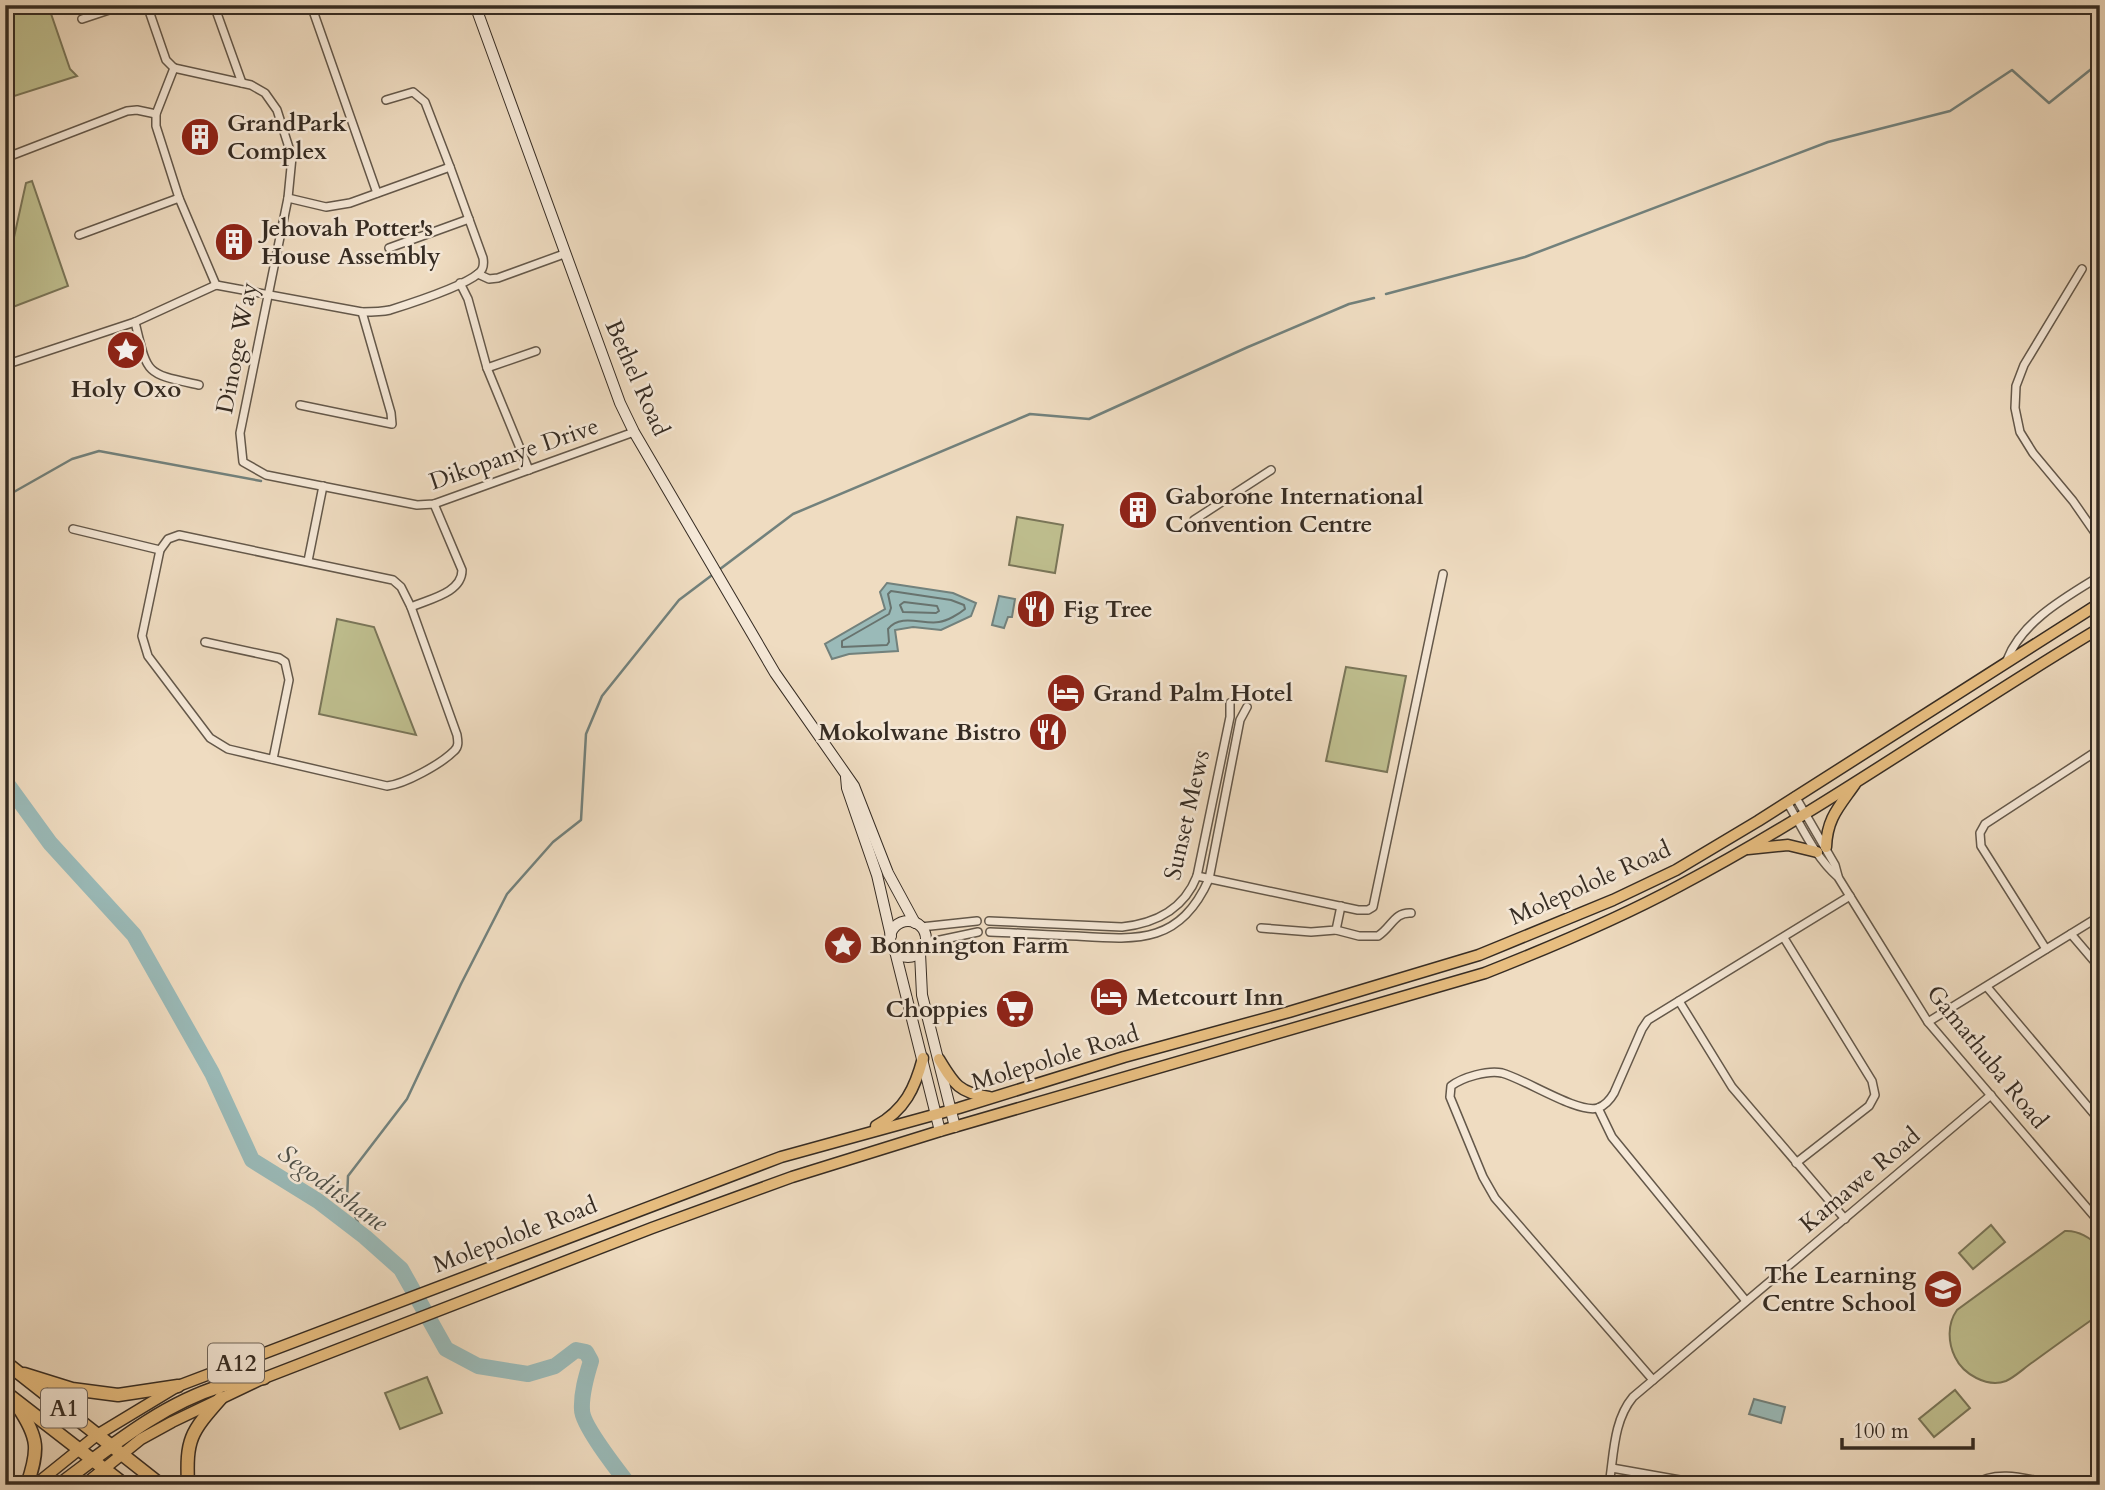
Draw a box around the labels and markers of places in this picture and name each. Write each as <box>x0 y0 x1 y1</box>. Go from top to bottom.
place label: GrandPark Complex <box>227 107 347 168</box>
building icon: GrandPark Complex <box>179 116 221 158</box>
place label: Jehovah Potter's House Assembly <box>258 212 441 273</box>
building icon: Jehovah Potter's House Assembly <box>213 221 255 263</box>
place icon: Holy Oxo <box>105 329 147 371</box>
place label: Holy Oxo <box>71 373 181 406</box>
place label: Gaborone International Convention Centre <box>1165 480 1423 541</box>
building icon: Gaborone International Convention Centre <box>1117 489 1159 531</box>
restaurant icon: Fig Tree <box>1015 588 1057 630</box>
place label: Fig Tree <box>1063 593 1153 626</box>
hotel icon: Grand Palm Hotel <box>1045 672 1087 714</box>
place label: Grand Palm Hotel <box>1093 677 1293 710</box>
restaurant icon: Mokolwane Bistro <box>1027 711 1069 753</box>
place label: Mokolwane Bistro <box>818 716 1021 749</box>
place icon: Bonnington Farm <box>822 924 864 966</box>
place label: Bonnington Farm <box>870 929 1070 962</box>
hotel icon: Metcourt Inn <box>1088 976 1130 1018</box>
place label: Metcourt Inn <box>1136 981 1285 1014</box>
supermarket icon: Choppies <box>994 988 1036 1030</box>
place label: Choppies <box>885 993 988 1026</box>
place label: The Learning Centre School <box>1762 1259 1917 1320</box>
school or university icon: The Learning Centre School <box>1922 1268 1964 1310</box>

